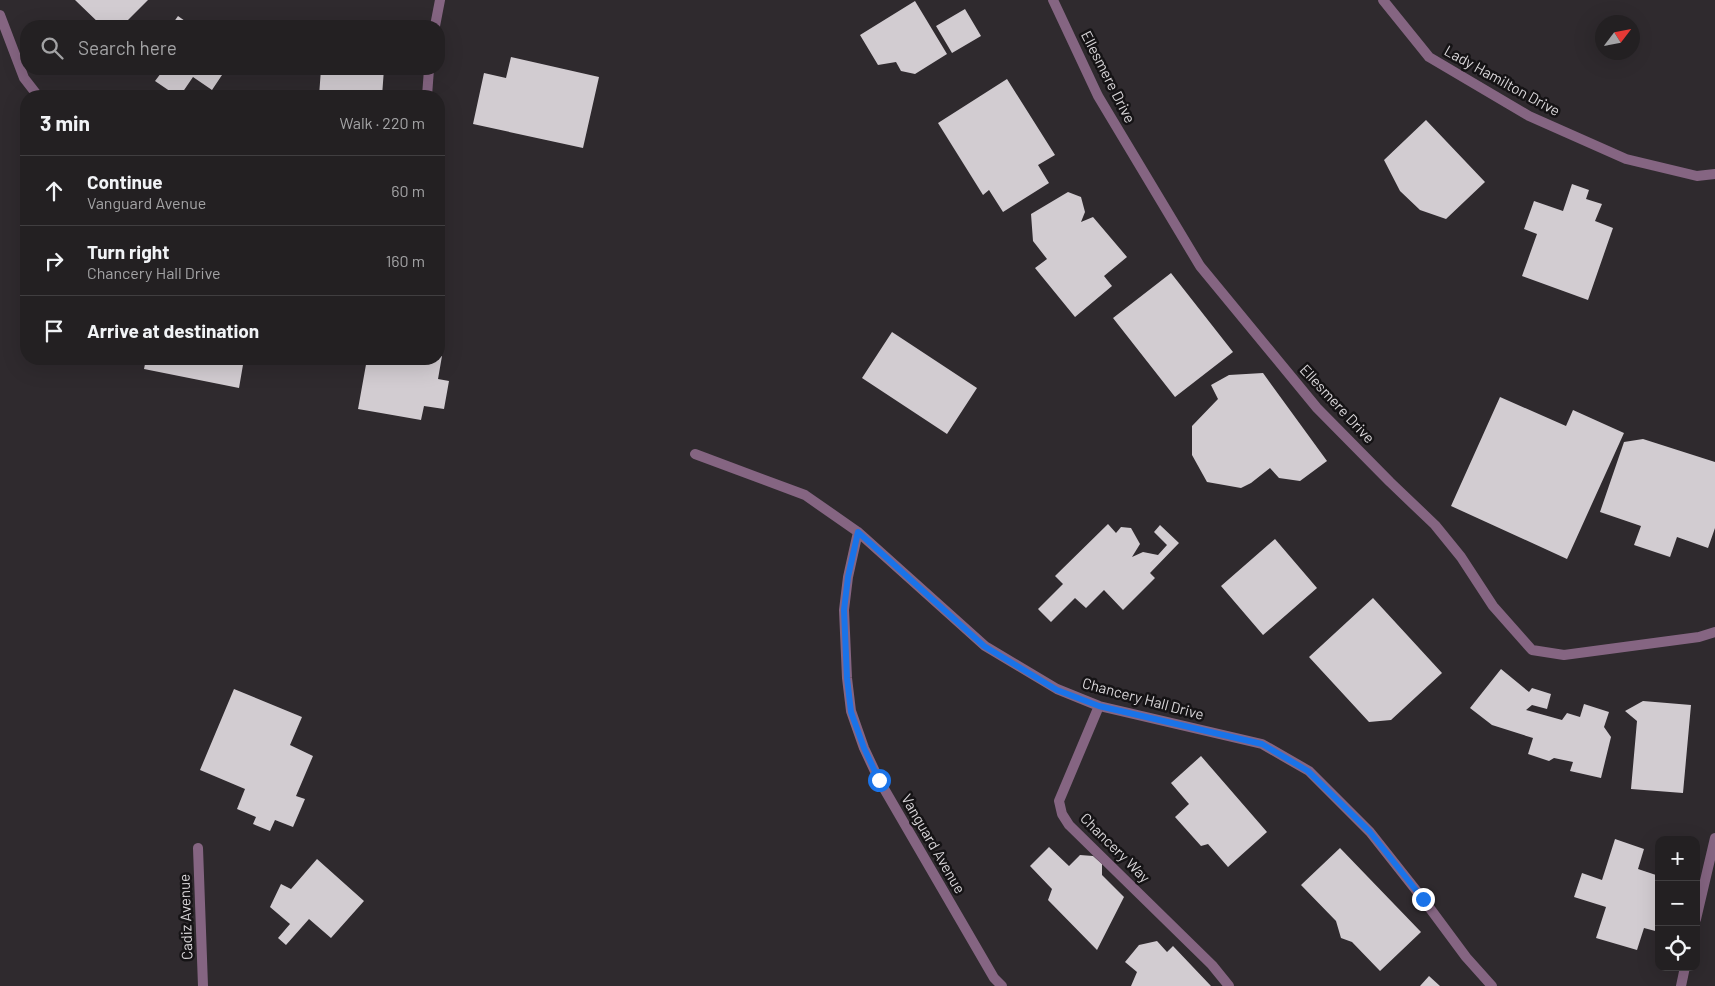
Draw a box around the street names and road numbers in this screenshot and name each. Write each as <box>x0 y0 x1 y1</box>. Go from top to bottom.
street label: Ellesmere Drive <box>1078 27 1140 126</box>
street label: Lady Hamilton Drive <box>1442 41 1563 119</box>
street label: Ellesmere Drive <box>1297 360 1379 446</box>
street label: Chancery Hall Drive <box>1080 673 1206 723</box>
street label: Vanguard Avenue <box>898 791 970 896</box>
street label: Chancery Way <box>1077 809 1154 886</box>
street label: Cadiz Avenue <box>175 874 195 960</box>

